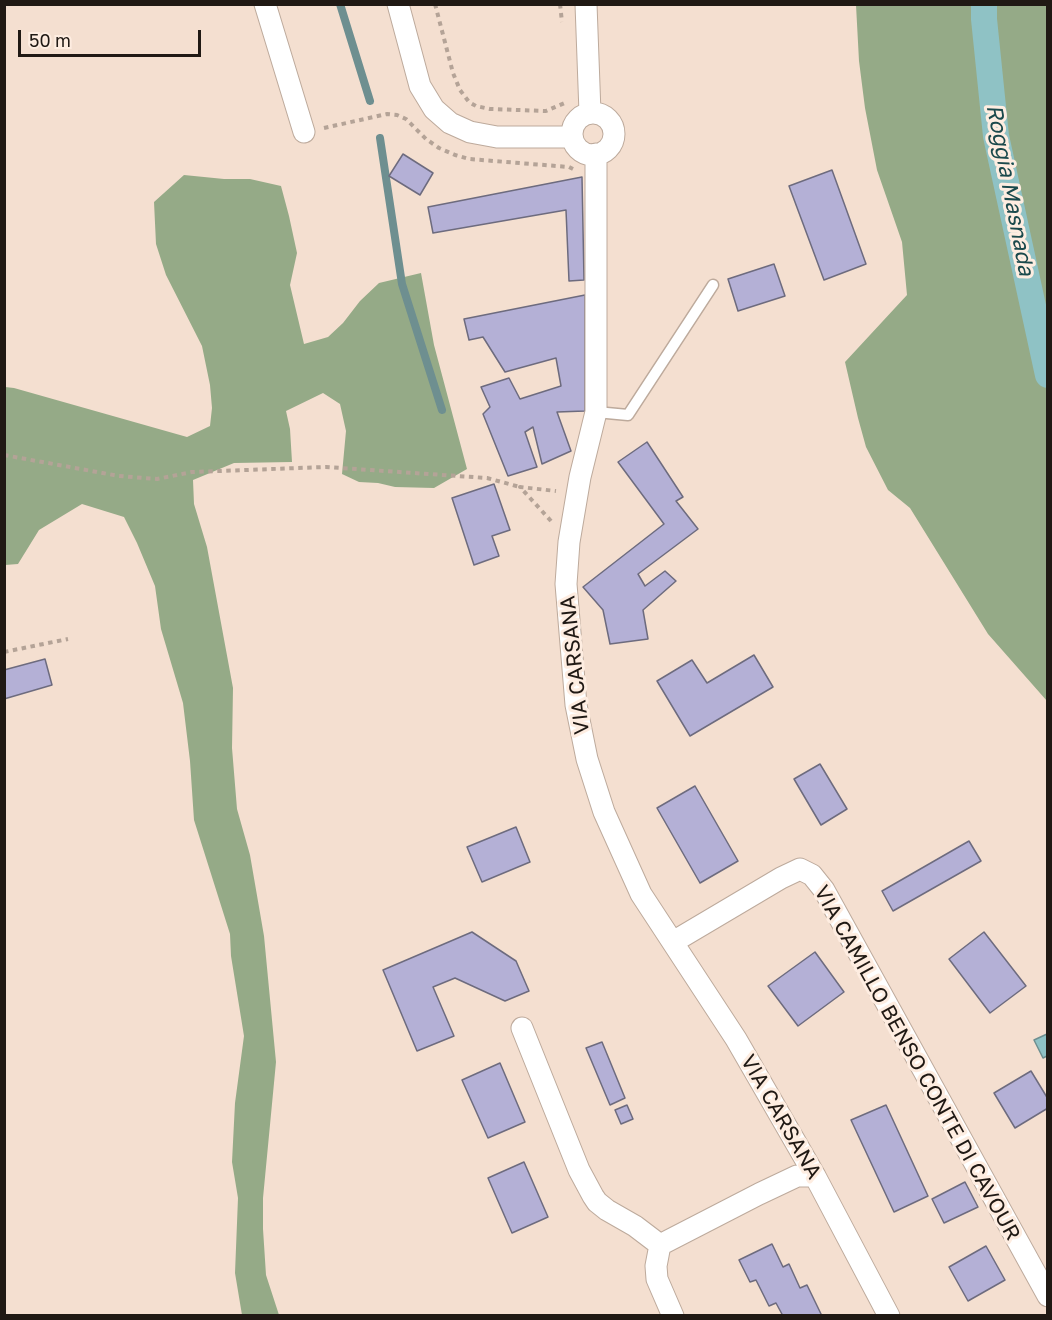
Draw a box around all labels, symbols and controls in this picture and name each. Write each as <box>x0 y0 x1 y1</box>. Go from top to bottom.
scale bar <box>21 18 204 56</box>
text: 50 m <box>29 29 71 51</box>
water label: Roggia Masnada <box>980 102 1040 278</box>
street label: VIA CARSANA <box>555 594 595 736</box>
street label: VIA CAMILLO BENSO CONTE DI CAVOUR <box>809 881 1025 1245</box>
street label: VIA CARSANA <box>735 1050 827 1184</box>

